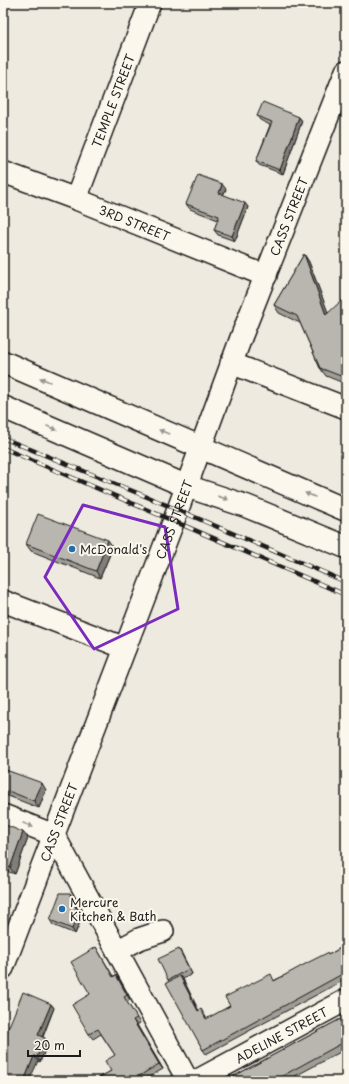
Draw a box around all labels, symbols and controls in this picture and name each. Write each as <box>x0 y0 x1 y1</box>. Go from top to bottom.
street label: TEMPLE STREET <box>87 51 139 150</box>
street label: CASS STREET <box>265 174 313 258</box>
street label: 3RD STREET <box>96 200 174 245</box>
one-way arrow <box>38 377 50 383</box>
one-way arrow <box>46 425 58 431</box>
one-way arrow <box>159 429 170 435</box>
street label: CASS STREET <box>151 477 197 562</box>
one-way arrow <box>305 492 316 498</box>
one-way arrow <box>218 495 230 501</box>
place label: McDonald's <box>80 540 148 558</box>
marker: McDonald's <box>67 544 77 554</box>
street label: CASS STREET <box>35 780 82 864</box>
one-way arrow <box>23 822 34 828</box>
place label: Mercure Kitchen & Bath <box>70 893 157 925</box>
marker: Mercure Kitchen & Bath <box>57 904 67 914</box>
street label: ADELINE STREET <box>232 1002 331 1067</box>
scale bar <box>28 1032 80 1058</box>
text: 20 m <box>34 1036 65 1054</box>

